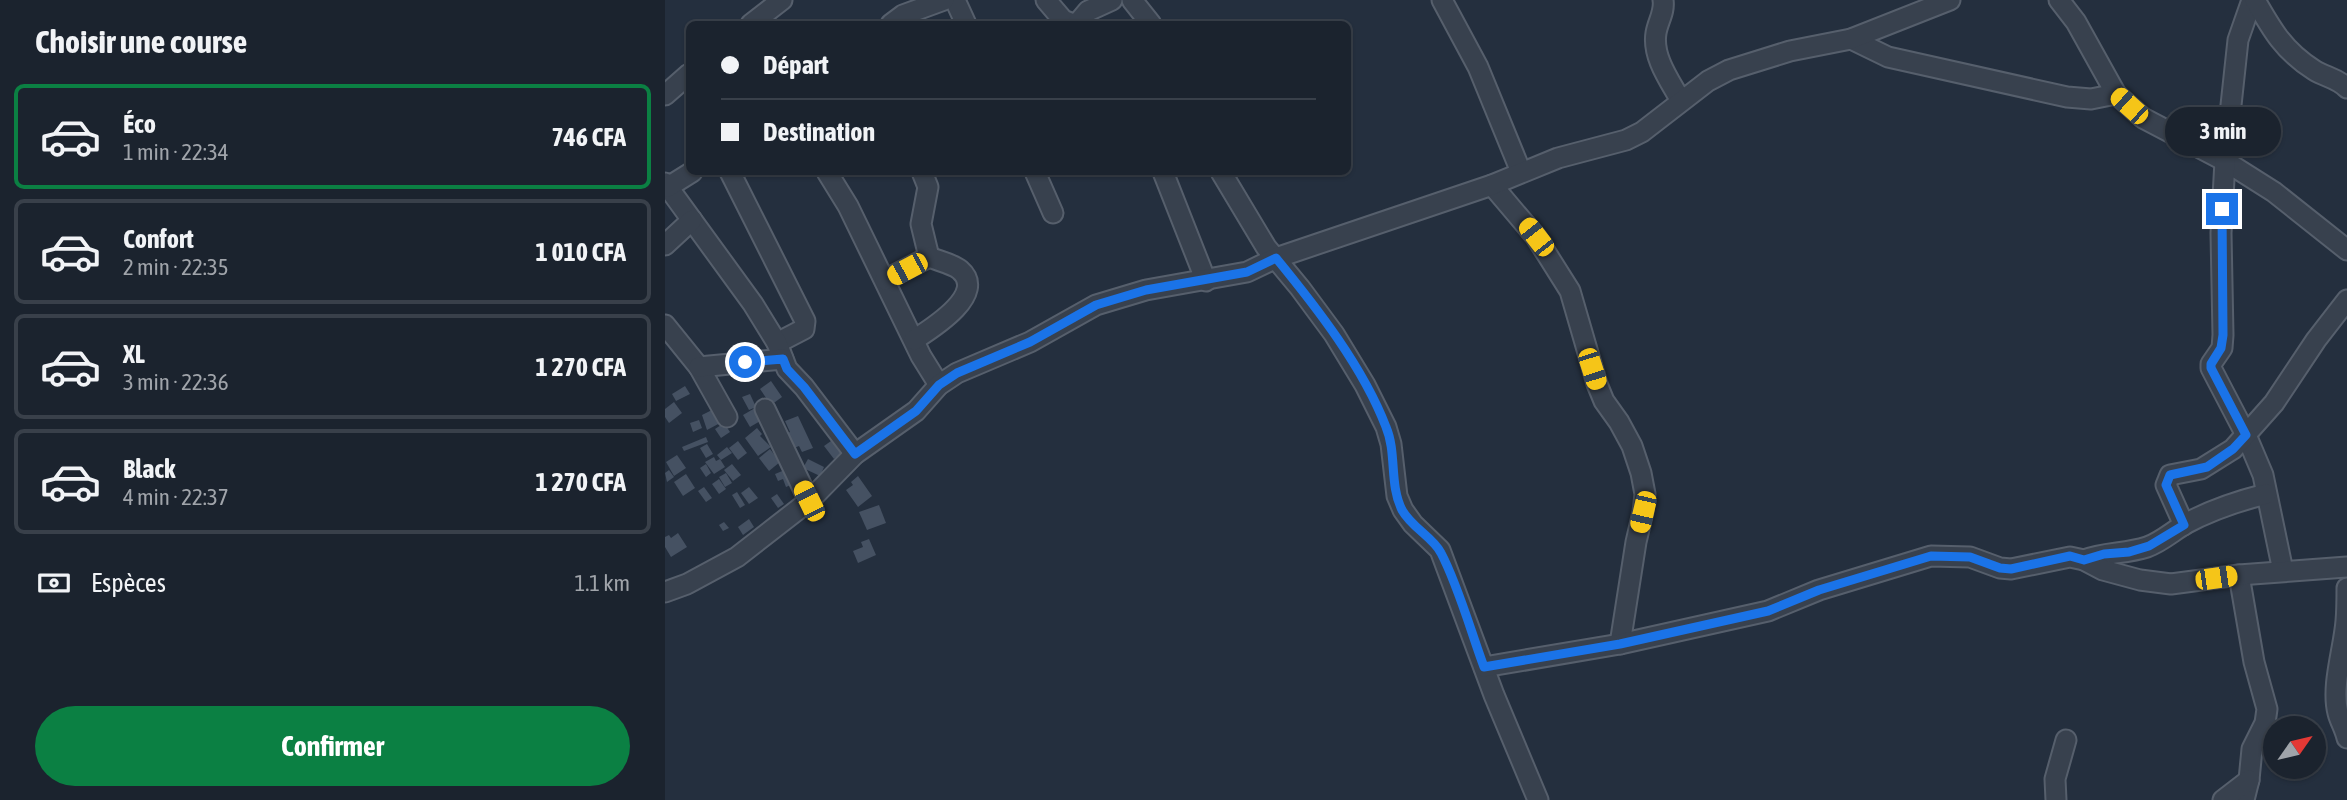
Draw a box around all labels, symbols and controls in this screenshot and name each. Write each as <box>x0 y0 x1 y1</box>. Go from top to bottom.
text: Choisir une course <box>35 23 247 60</box>
text: Départ <box>763 50 829 80</box>
car <box>2107 84 2152 128</box>
icon: car <box>39 105 102 168</box>
callout: 3 min <box>2164 108 2280 156</box>
text: Éco <box>123 109 156 139</box>
text: Destination <box>763 117 875 147</box>
text: 3 min <box>2200 118 2246 144</box>
text: 746 CFA <box>551 122 626 152</box>
text: 1 min · 22:34 <box>123 139 229 165</box>
route end <box>2206 193 2238 225</box>
car <box>1515 214 1558 260</box>
icon: car <box>39 220 102 283</box>
text: Confort <box>123 224 194 254</box>
text: 1 010 CFA <box>536 237 626 267</box>
car <box>884 250 931 288</box>
text: 2 min · 22:35 <box>123 254 229 280</box>
icon: car <box>39 335 102 398</box>
text: XL <box>123 339 145 369</box>
route start <box>729 346 761 378</box>
car <box>1576 346 1609 392</box>
text: 1 270 CFA <box>536 352 626 382</box>
text: 3 min · 22:36 <box>123 369 229 395</box>
icon: car <box>39 450 102 513</box>
text: Black <box>123 454 175 484</box>
text: 1 270 CFA <box>536 467 626 497</box>
car <box>791 478 828 524</box>
text: 4 min · 22:37 <box>123 484 229 510</box>
car <box>1629 489 1658 535</box>
icon: cash <box>35 564 73 602</box>
car <box>2194 565 2239 591</box>
text: Espèces <box>91 568 166 598</box>
text: 1.1 km <box>574 570 630 596</box>
button: Confirmer <box>35 706 630 786</box>
north arrow <box>2263 716 2326 779</box>
map controls <box>2263 716 2326 779</box>

